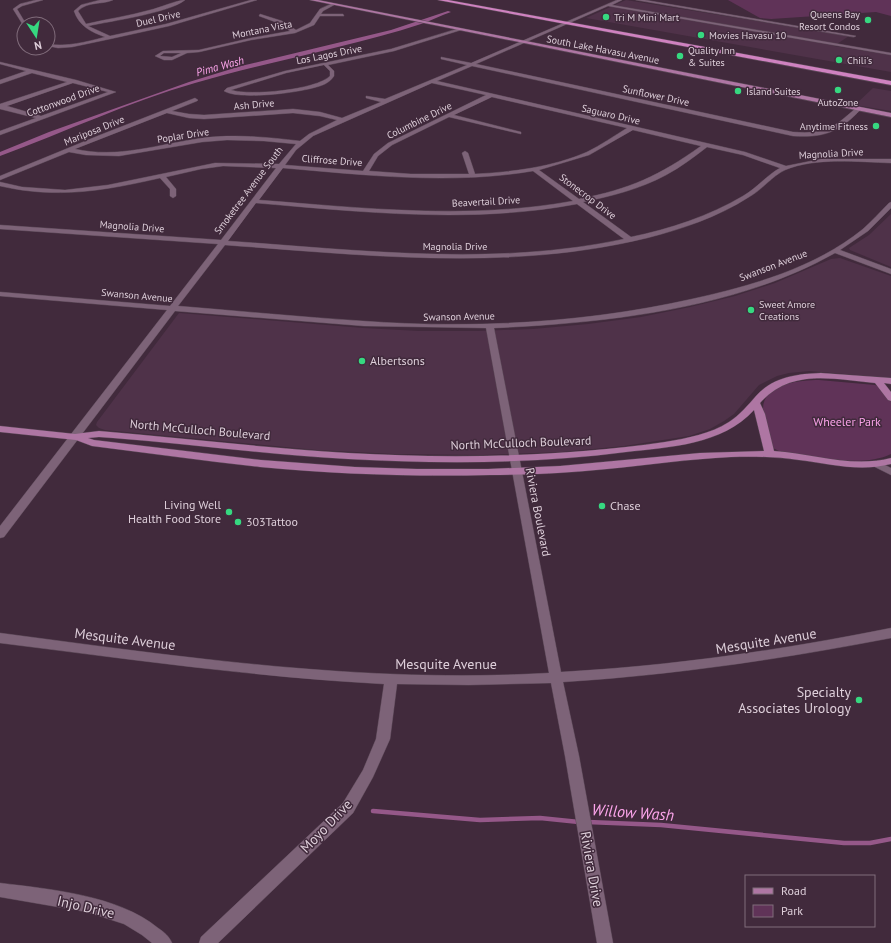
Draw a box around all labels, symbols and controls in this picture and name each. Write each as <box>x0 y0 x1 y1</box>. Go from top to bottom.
street label: Duel Drive <box>135 7 182 30</box>
place label: Queens Bay Resort Condos <box>799 8 860 33</box>
place label: Tri M Mini Mart <box>614 11 680 24</box>
marker: Tri M Mini Mart <box>601 12 611 22</box>
marker: Queens Bay Resort Condos <box>863 15 873 25</box>
north arrow <box>16 16 56 56</box>
street label: Montana Vista <box>231 17 293 42</box>
place label: Movies Havasu 10 <box>709 29 787 42</box>
marker: Movies Havasu 10 <box>696 30 706 40</box>
street label: South Lake Havasu Avenue <box>545 32 660 67</box>
text: N <box>33 38 43 53</box>
street label: Los Lagos Drive <box>295 42 363 67</box>
place label: Quality Inn & Suites <box>688 44 735 69</box>
marker: Quality Inn & Suites <box>675 51 685 61</box>
water label: Pima Wash <box>194 53 246 79</box>
place label: Chili's <box>847 54 872 67</box>
marker: Chili's <box>834 55 844 65</box>
street label: Cottonwood Drive <box>25 81 101 120</box>
street label: Sunflower Drive <box>621 82 691 109</box>
place label: Island Suites <box>746 85 800 98</box>
marker: AutoZone <box>833 85 843 95</box>
marker: Island Suites <box>733 86 743 96</box>
street label: Ash Drive <box>233 96 275 113</box>
place label: AutoZone <box>818 96 858 109</box>
street label: Columbine Drive <box>385 99 454 142</box>
street label: Saguaro Drive <box>580 101 642 128</box>
street label: Mariposa Drive <box>62 112 126 148</box>
place label: Anytime Fitness <box>800 120 868 133</box>
marker: Anytime Fitness <box>871 121 881 131</box>
street label: Poplar Drive <box>156 125 210 146</box>
street label: Smoketree Avenue South <box>211 144 286 237</box>
street label: Magnolia Drive <box>798 145 864 162</box>
street label: Cliffrose Drive <box>301 152 363 169</box>
street label: Stonecrop Drive <box>557 171 619 222</box>
street label: Beavertail Drive <box>452 193 521 210</box>
street label: Magnolia Drive <box>99 218 165 235</box>
street label: Magnolia Drive <box>423 240 487 253</box>
street label: Swanson Avenue <box>737 247 809 284</box>
street label: Swanson Avenue <box>101 286 173 305</box>
place label: Sweet Amore Creations <box>759 298 815 323</box>
marker: Sweet Amore Creations <box>746 305 756 315</box>
street label: Swanson Avenue <box>423 309 495 324</box>
place label: Albertsons <box>370 353 425 368</box>
marker: Albertsons <box>357 356 367 366</box>
park label: Wheeler Park <box>813 414 881 429</box>
street label: North McCulloch Boulevard <box>129 416 271 443</box>
street label: North McCulloch Boulevard <box>450 433 592 452</box>
street label: Riviera Boulevard <box>523 466 554 558</box>
place label: Living Well Health Food Store <box>128 497 221 526</box>
place label: Chase <box>610 498 641 513</box>
marker: Chase <box>597 501 607 511</box>
marker: Living Well Health Food Store <box>224 507 234 517</box>
place label: 303Tattoo <box>246 514 298 529</box>
marker: 303Tattoo <box>233 517 243 527</box>
street label: Mesquite Avenue <box>73 624 177 654</box>
street label: Mesquite Avenue <box>714 624 818 658</box>
street label: Mesquite Avenue <box>395 655 497 673</box>
place label: Specialty Associates Urology <box>738 683 851 717</box>
marker: Specialty Associates Urology <box>854 695 864 705</box>
street label: Moyo Drive <box>296 796 356 856</box>
water label: Willow Wash <box>591 799 675 825</box>
street label: Riviera Drive <box>576 830 608 908</box>
legend <box>745 875 875 927</box>
text: Road <box>781 883 806 898</box>
street label: Injo Drive <box>56 892 116 922</box>
text: Park <box>781 903 803 918</box>

